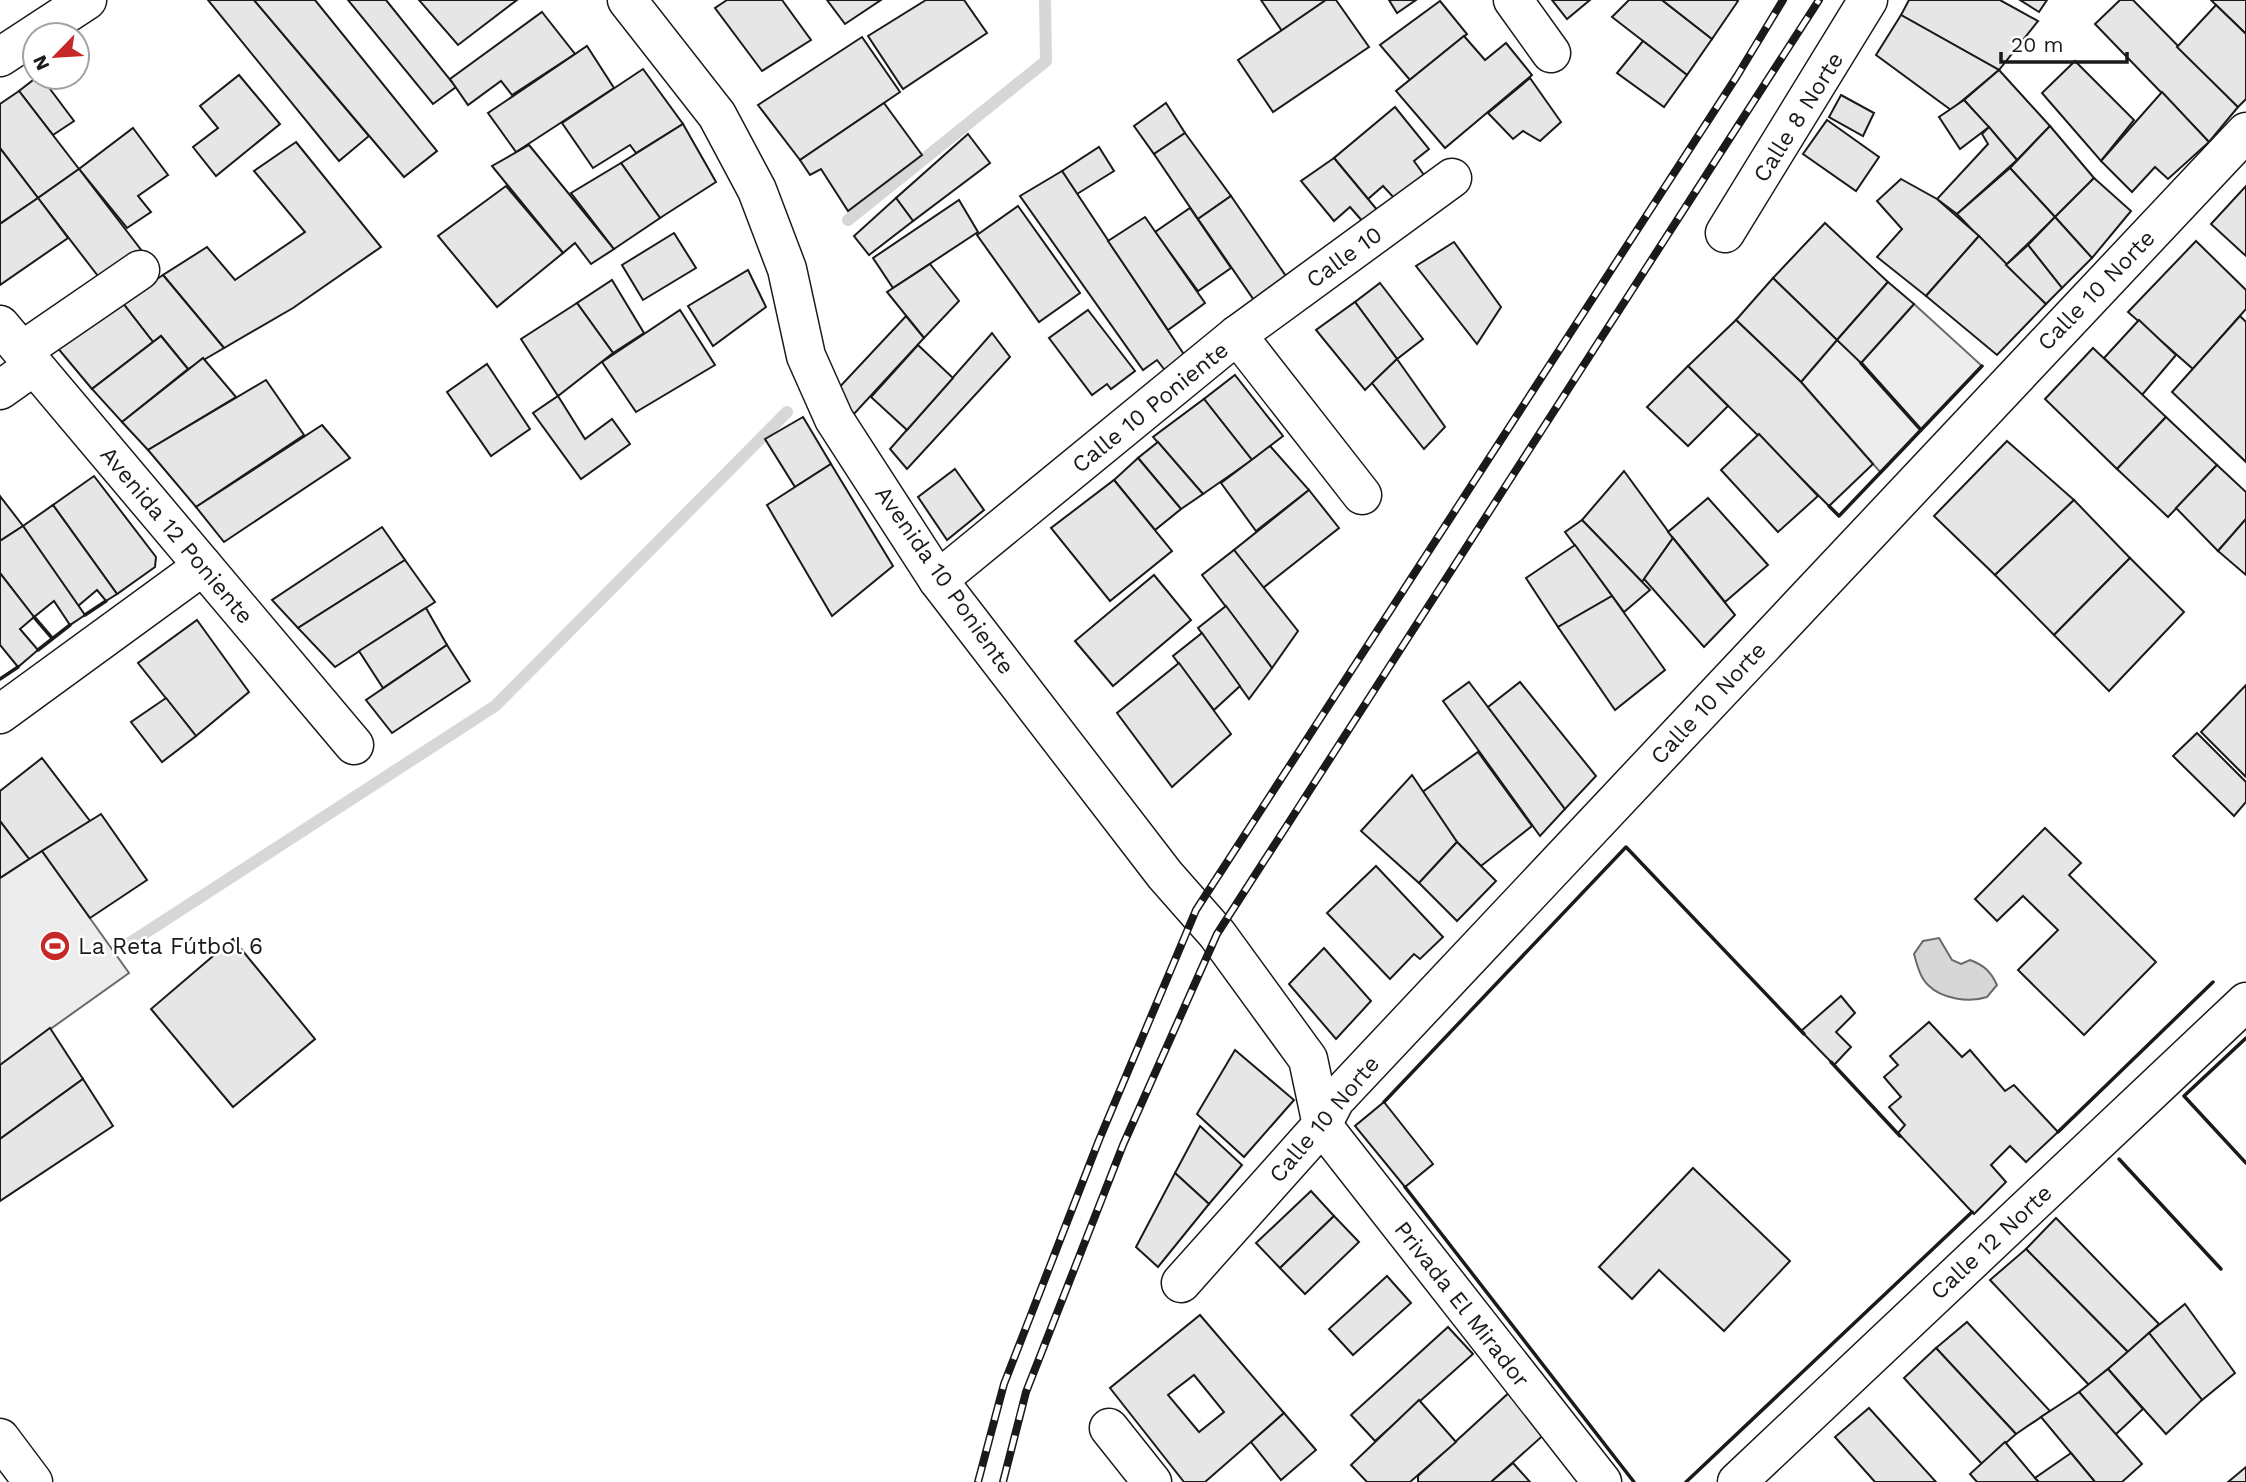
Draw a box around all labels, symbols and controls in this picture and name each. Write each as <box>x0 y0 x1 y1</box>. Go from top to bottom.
north arrow <box>21 21 91 91</box>
scale bar <box>2001 21 2127 65</box>
text: 20 m <box>2011 32 2063 57</box>
street label: Calle 8 Norte <box>1748 47 1849 187</box>
text: N <box>28 52 54 74</box>
street label: Calle 10 <box>1301 221 1387 294</box>
street label: Calle 10 Norte <box>2032 225 2161 356</box>
street label: Calle 10 Poniente <box>1067 336 1234 479</box>
street label: Avenida 12 Poniente <box>95 441 259 629</box>
street label: Avenida 10 Poniente <box>869 481 1020 680</box>
street label: Calle 10 Norte <box>1645 637 1772 770</box>
sports icon: La Reta Fútbol 6 <box>38 929 72 963</box>
place label: La Reta Fútbol 6 <box>78 933 263 960</box>
street label: Calle 10 Norte <box>1264 1051 1385 1188</box>
street label: Calle 12 Norte <box>1925 1179 2058 1305</box>
street label: Privada El Mirador <box>1388 1216 1535 1393</box>

